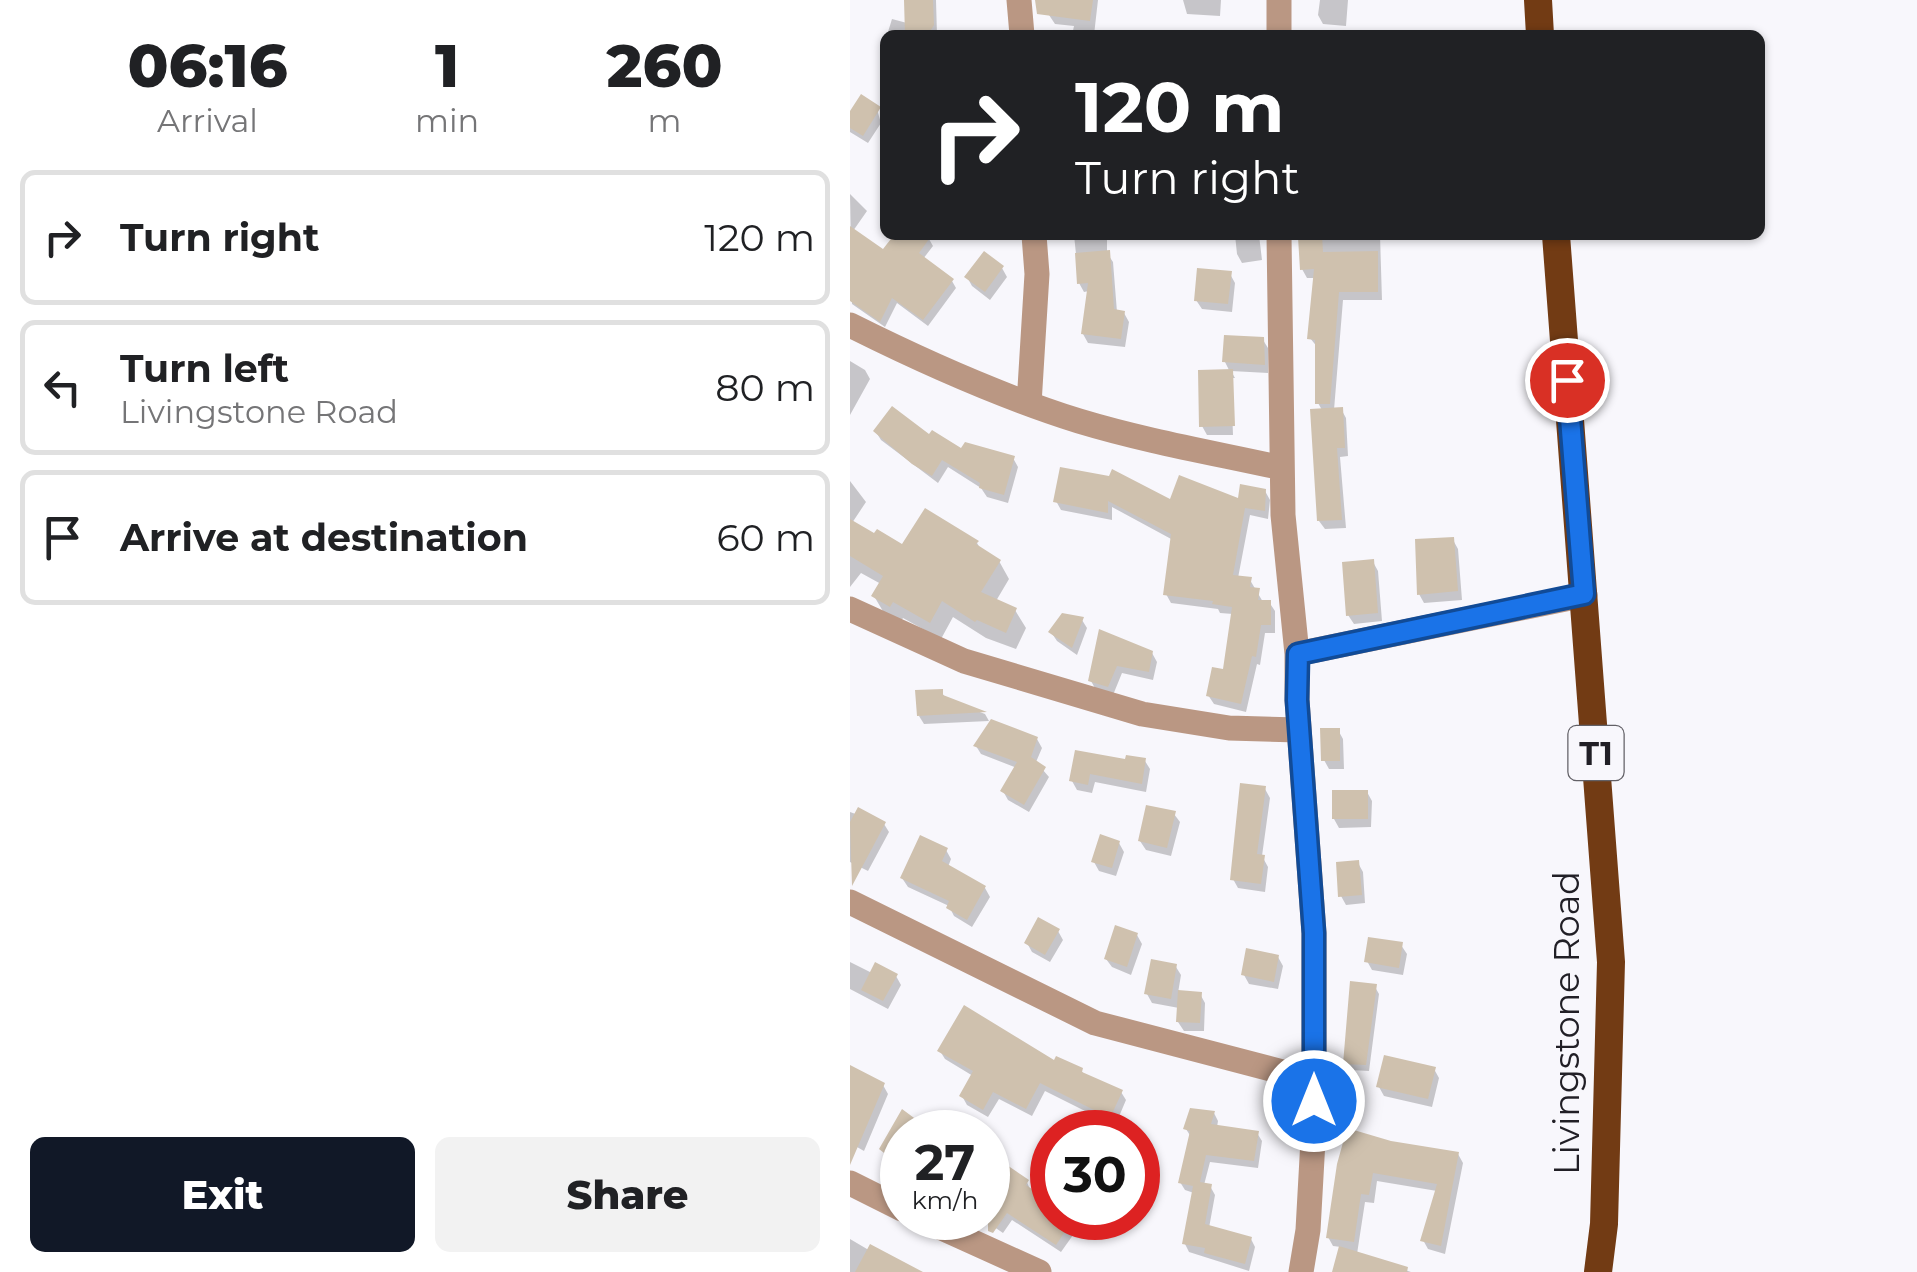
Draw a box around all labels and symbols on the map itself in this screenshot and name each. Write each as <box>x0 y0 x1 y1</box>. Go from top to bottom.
pin <box>1525 338 1610 423</box>
road number: T1 <box>1568 726 1624 780</box>
street label: Livingstone Road <box>1545 871 1588 1175</box>
position arrow <box>1262 1049 1366 1153</box>
speed limit sign: 30 <box>1030 1110 1160 1240</box>

